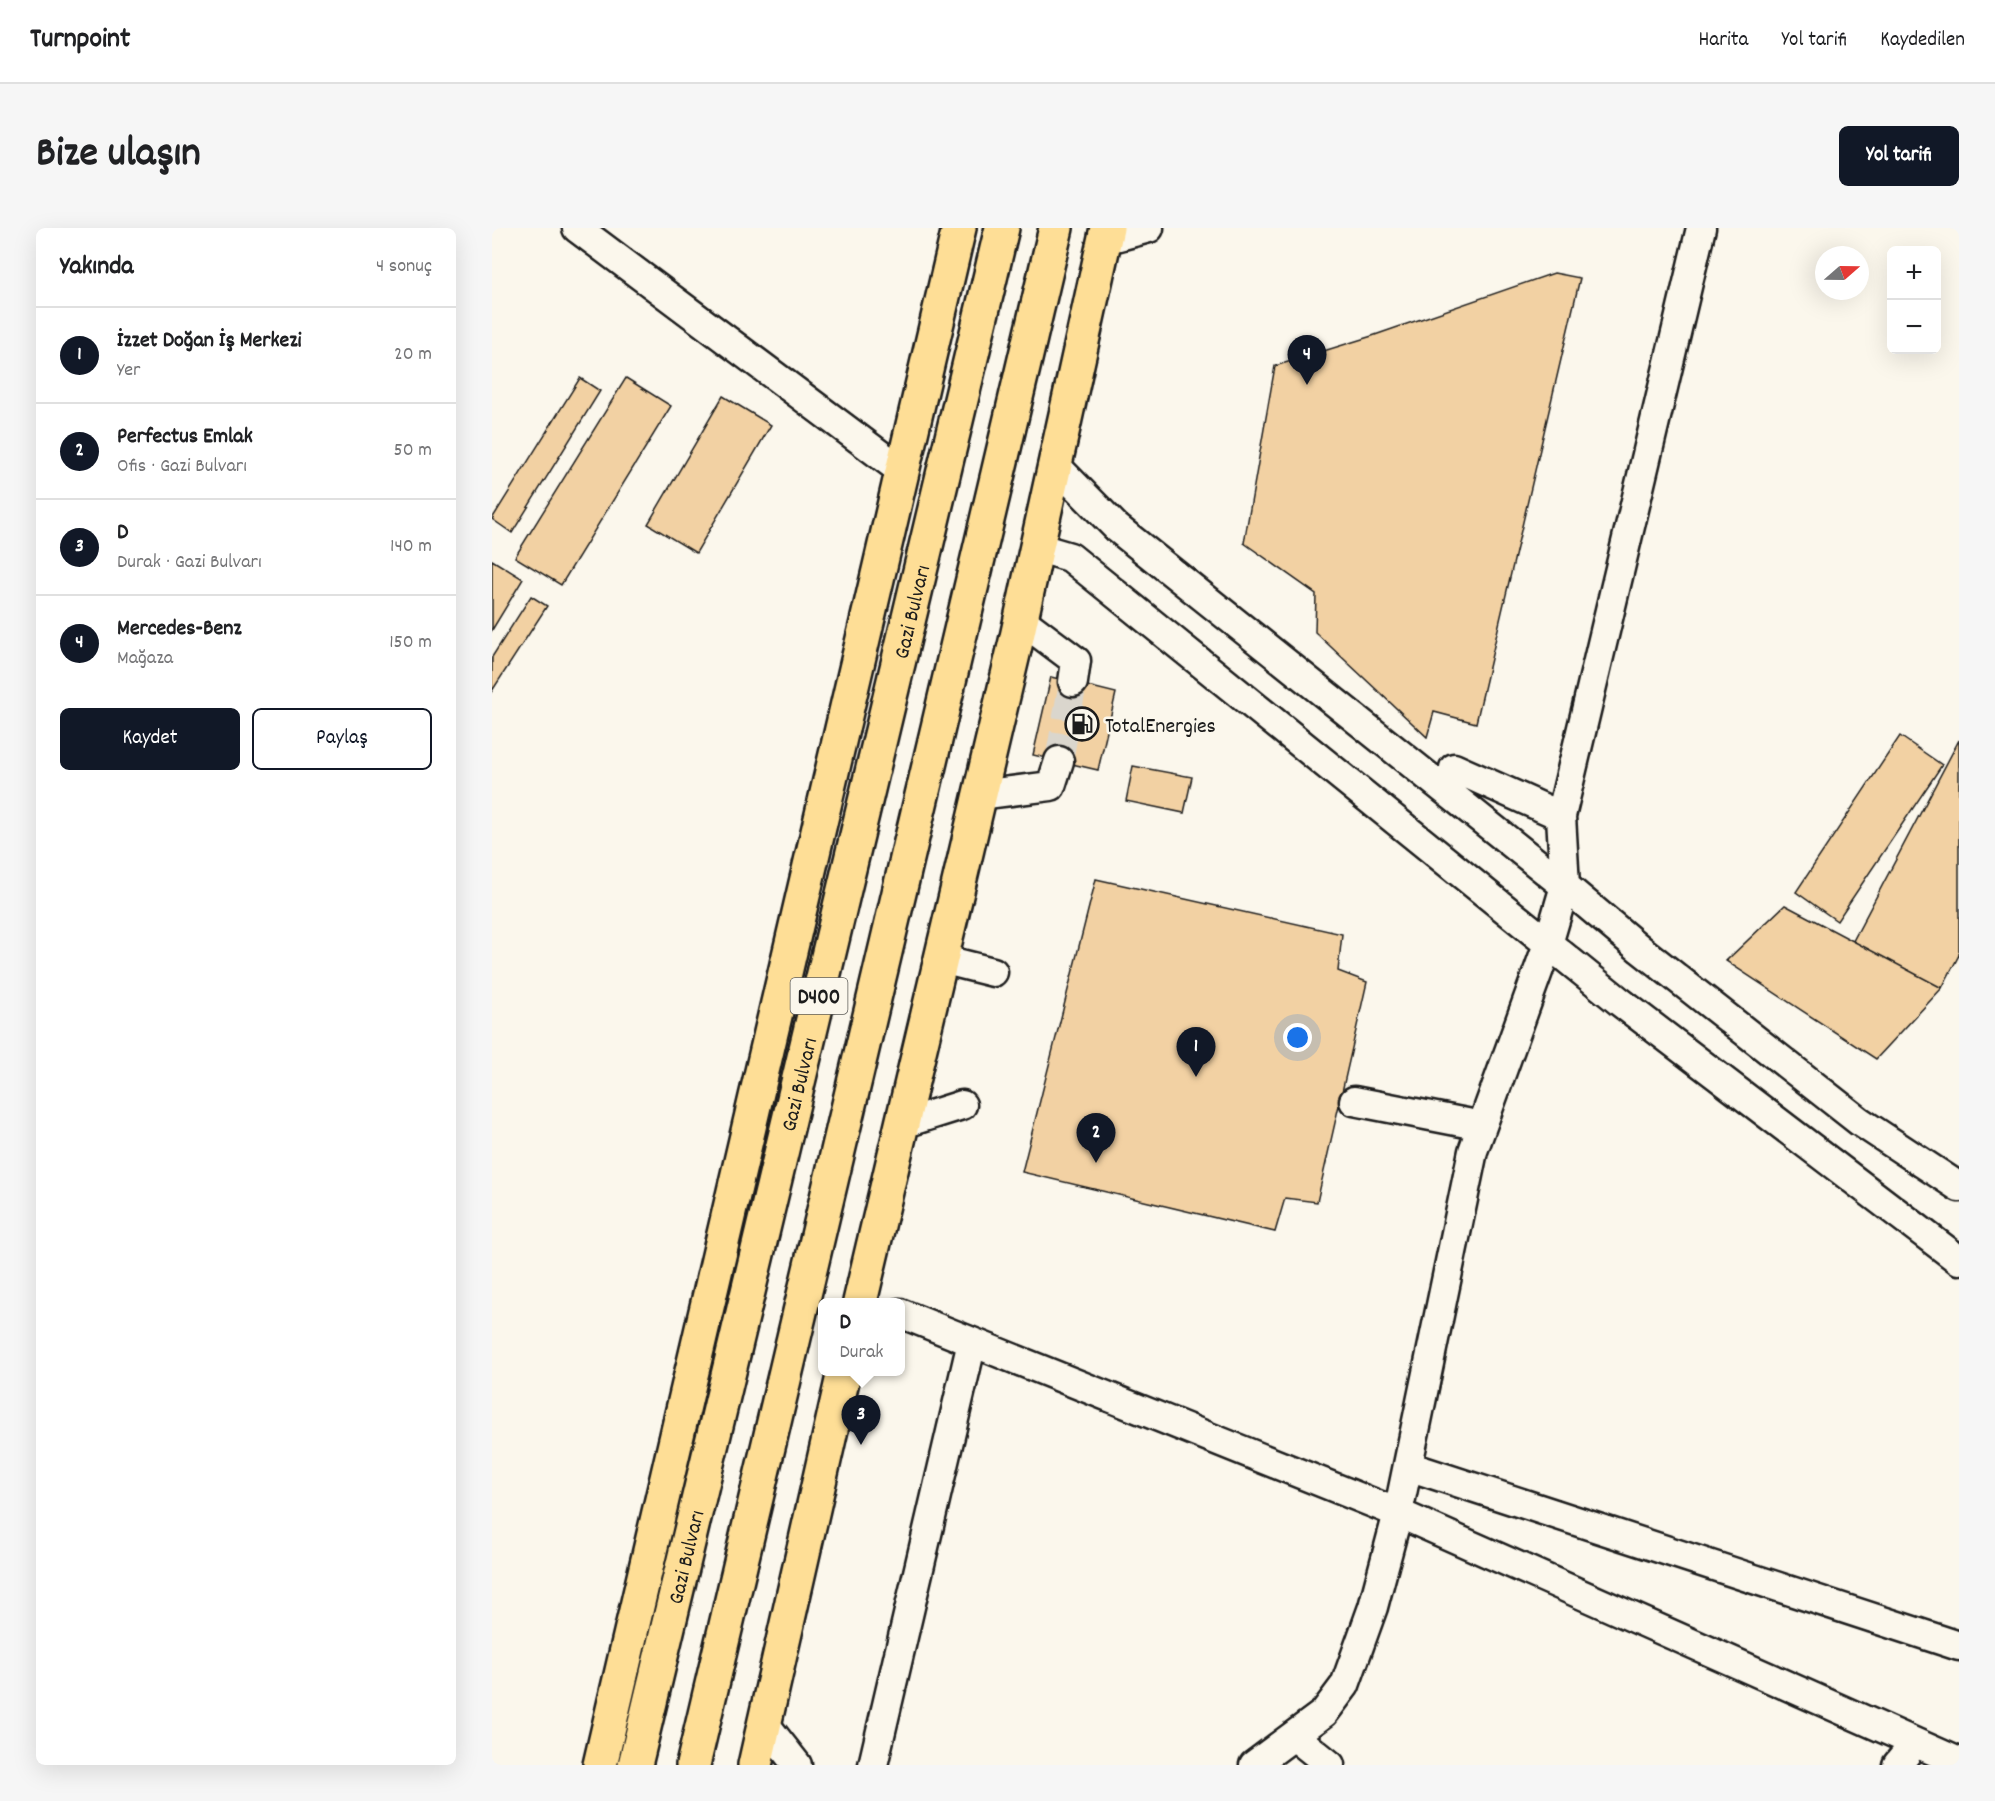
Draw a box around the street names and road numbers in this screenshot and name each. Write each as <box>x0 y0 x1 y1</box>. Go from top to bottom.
street label: Gazi Bulvarı <box>888 562 940 662</box>
road number: D400 <box>790 978 848 1014</box>
street label: Gazi Bulvarı <box>775 1035 827 1135</box>
street label: Gazi Bulvarı <box>662 1507 714 1608</box>

